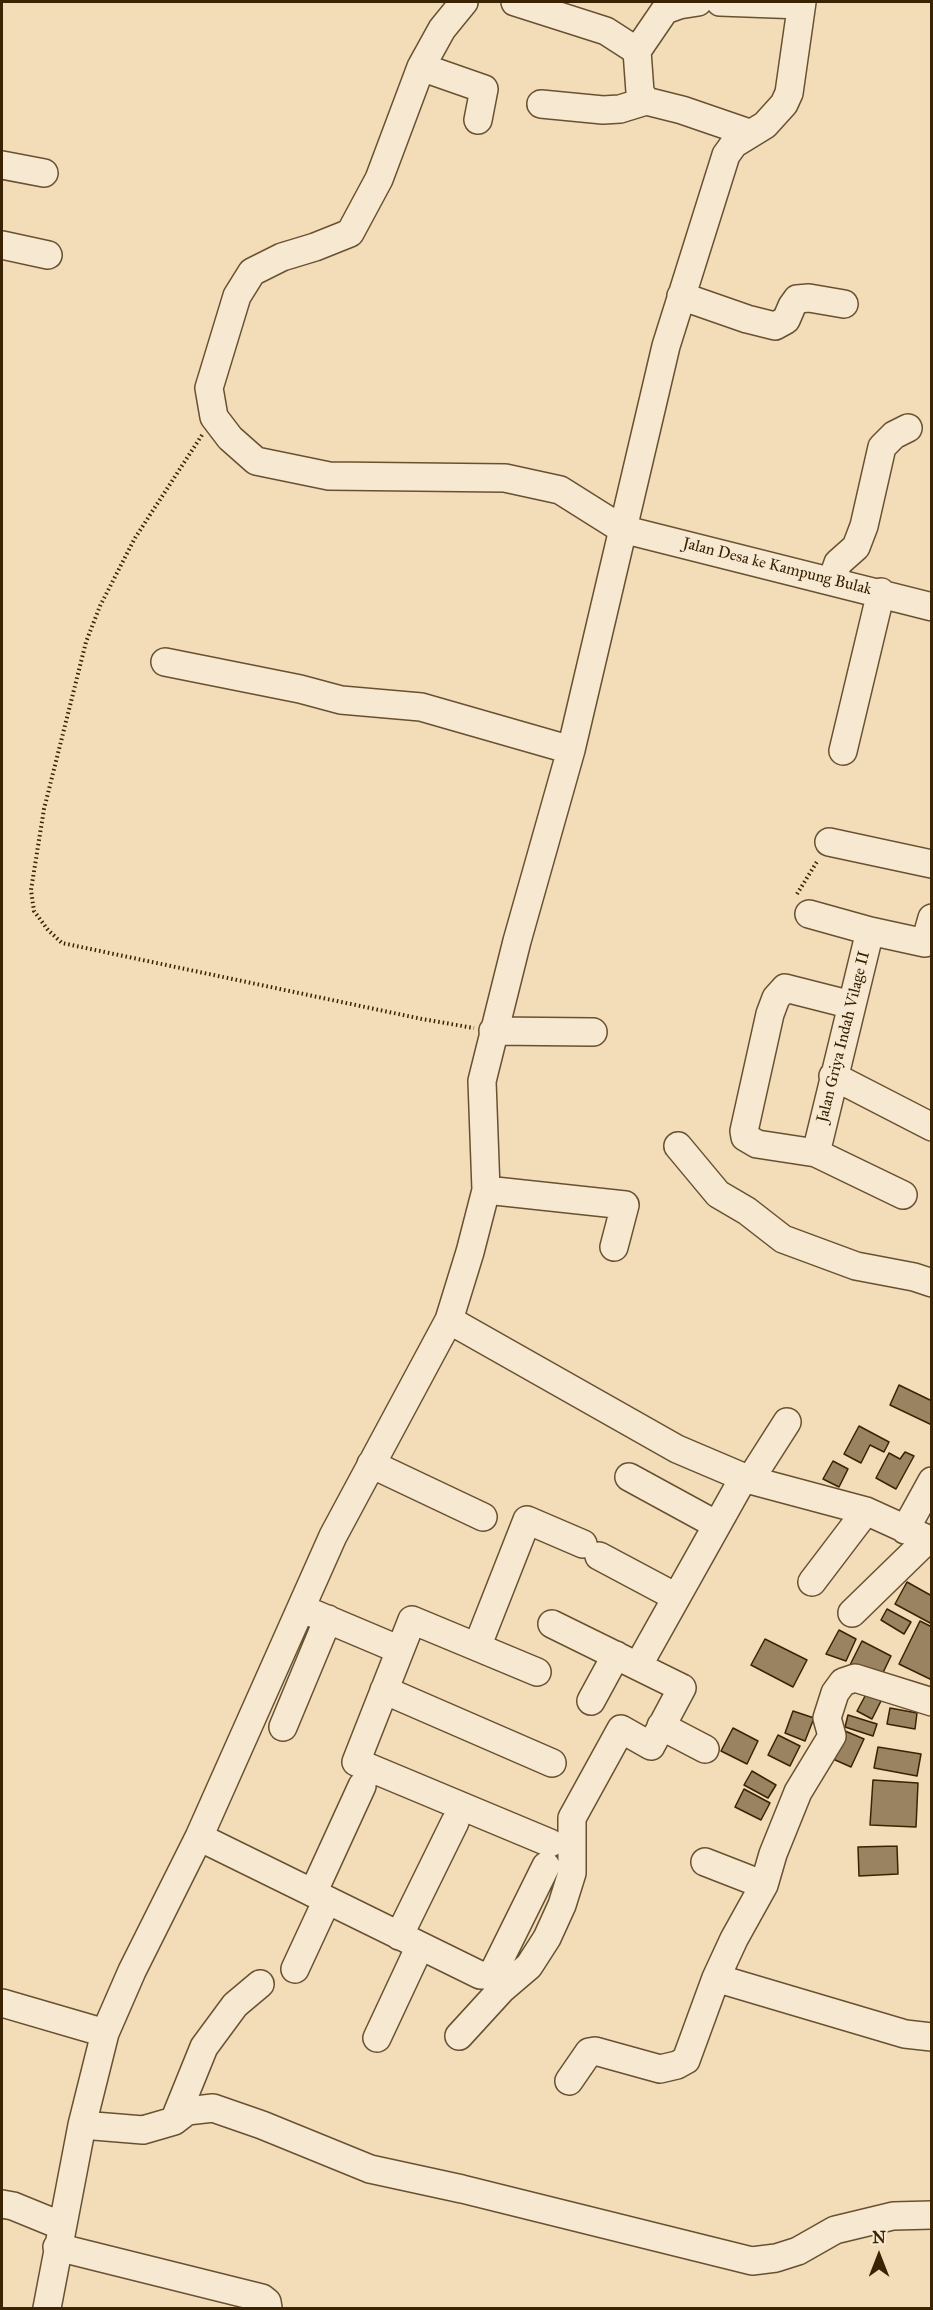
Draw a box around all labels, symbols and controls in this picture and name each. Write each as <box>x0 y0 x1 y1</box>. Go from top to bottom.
street label: Jalan Desa ke Kampung Bulak <box>681 534 873 600</box>
street label: Jalan Griya Indah Vilage II <box>813 949 875 1125</box>
north arrow <box>849 2226 909 2286</box>
text: N <box>872 2228 886 2247</box>

